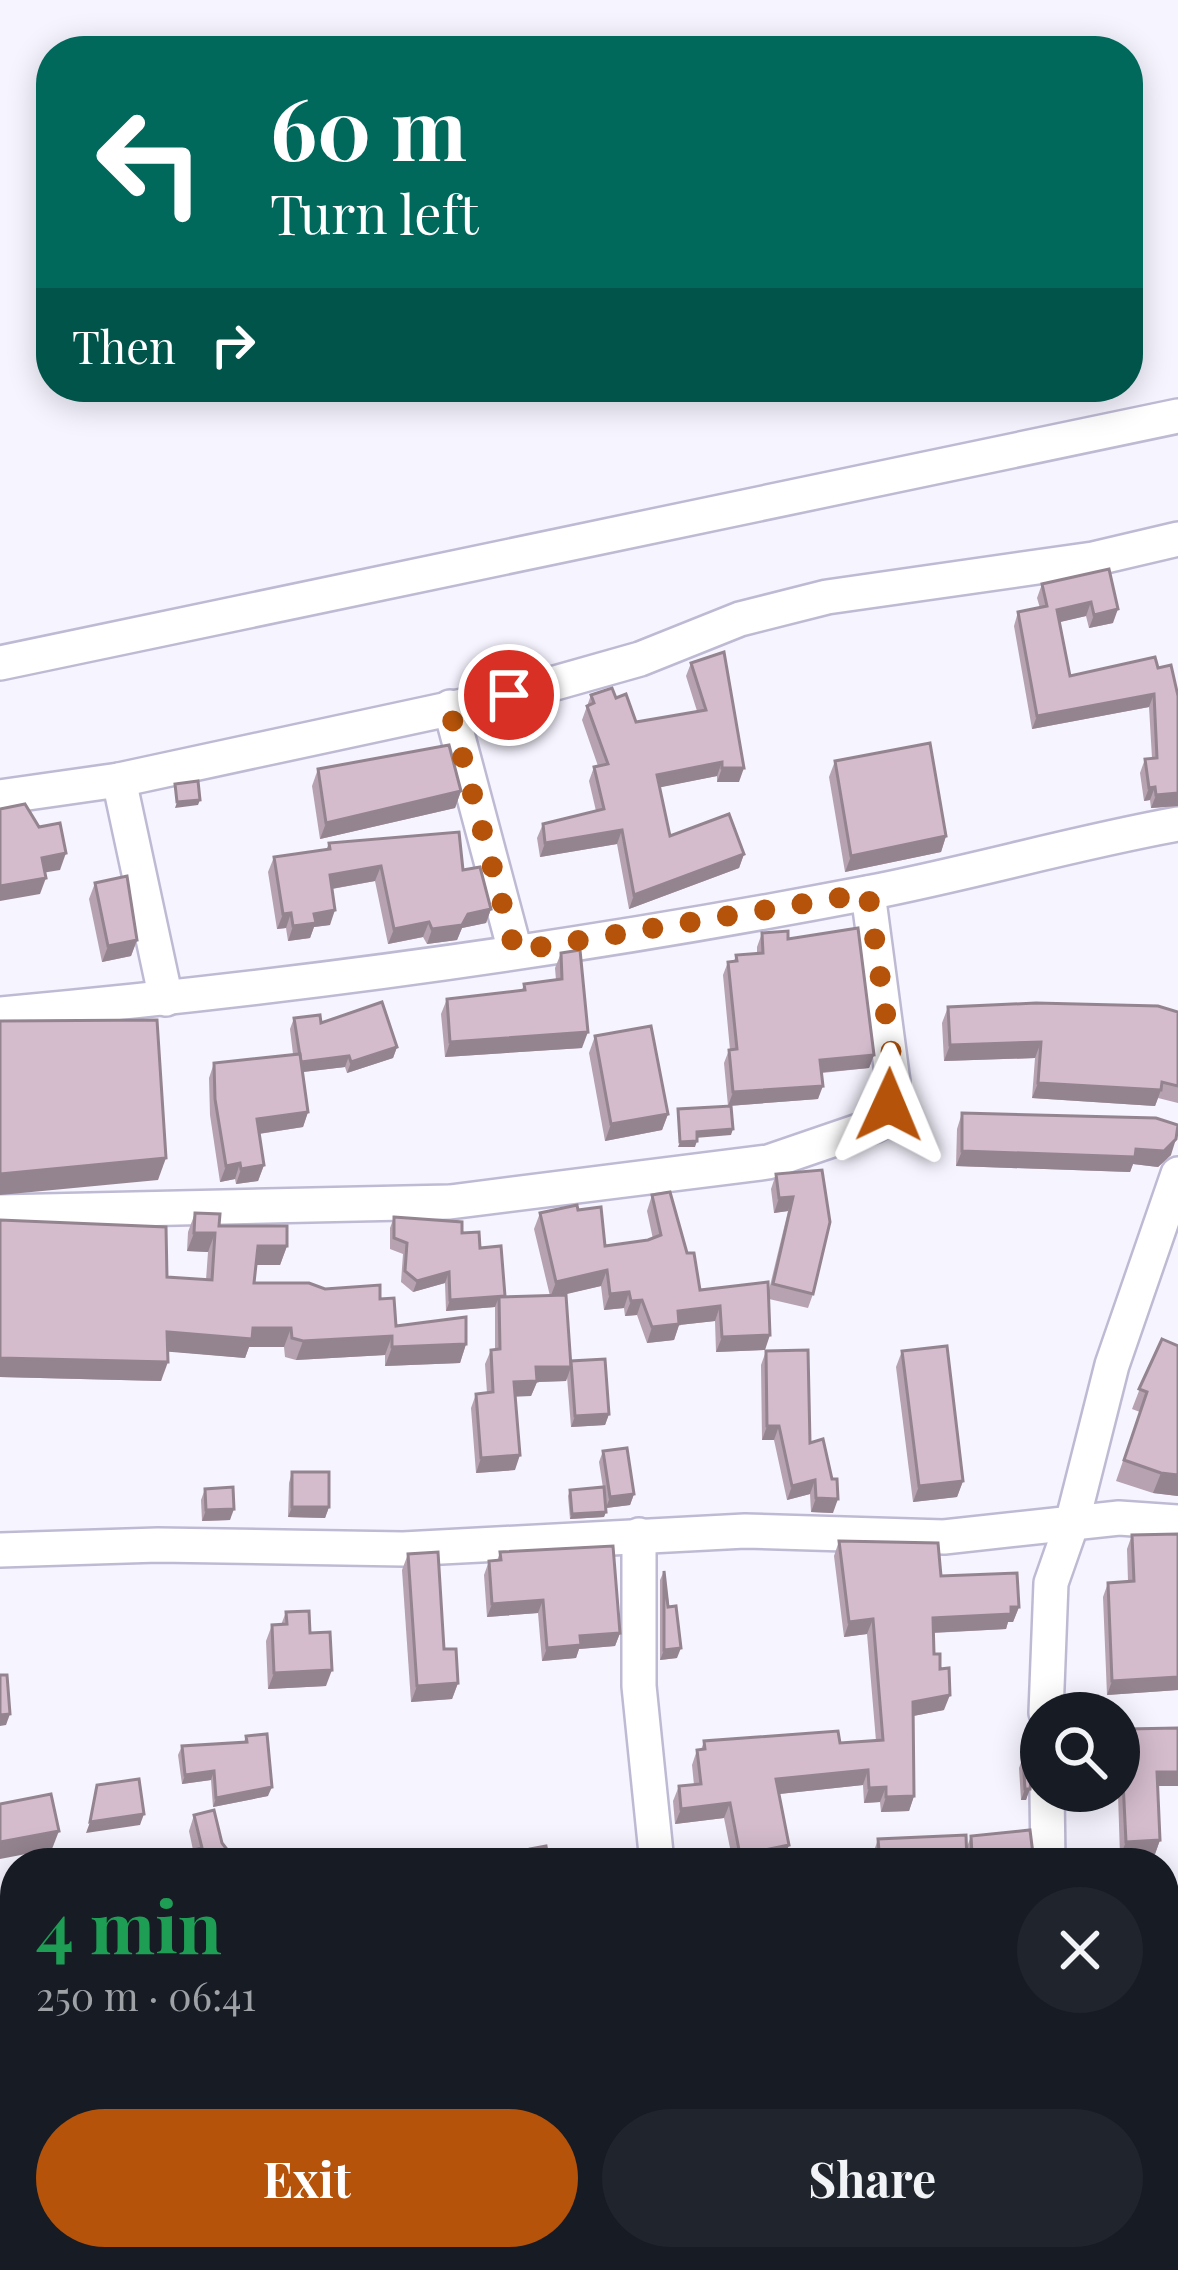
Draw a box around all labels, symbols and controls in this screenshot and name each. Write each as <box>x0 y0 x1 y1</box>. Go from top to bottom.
text: 60 m <box>270 70 467 182</box>
icon: left <box>72 84 228 240</box>
text: Turn left <box>270 177 479 249</box>
icon: right <box>200 312 266 378</box>
text: Then <box>72 315 176 375</box>
pin <box>458 644 560 746</box>
icon: arrive <box>476 662 542 728</box>
position arrow <box>826 1042 952 1168</box>
map controls <box>1020 1692 1140 1812</box>
button: search <box>1020 1692 1140 1812</box>
text: 4 min <box>36 1876 222 1972</box>
button: close <box>1017 1887 1143 2013</box>
text: 250 m · 06:41 <box>36 1969 256 2021</box>
button: Exit <box>36 2109 578 2247</box>
button: Share <box>602 2109 1143 2247</box>

